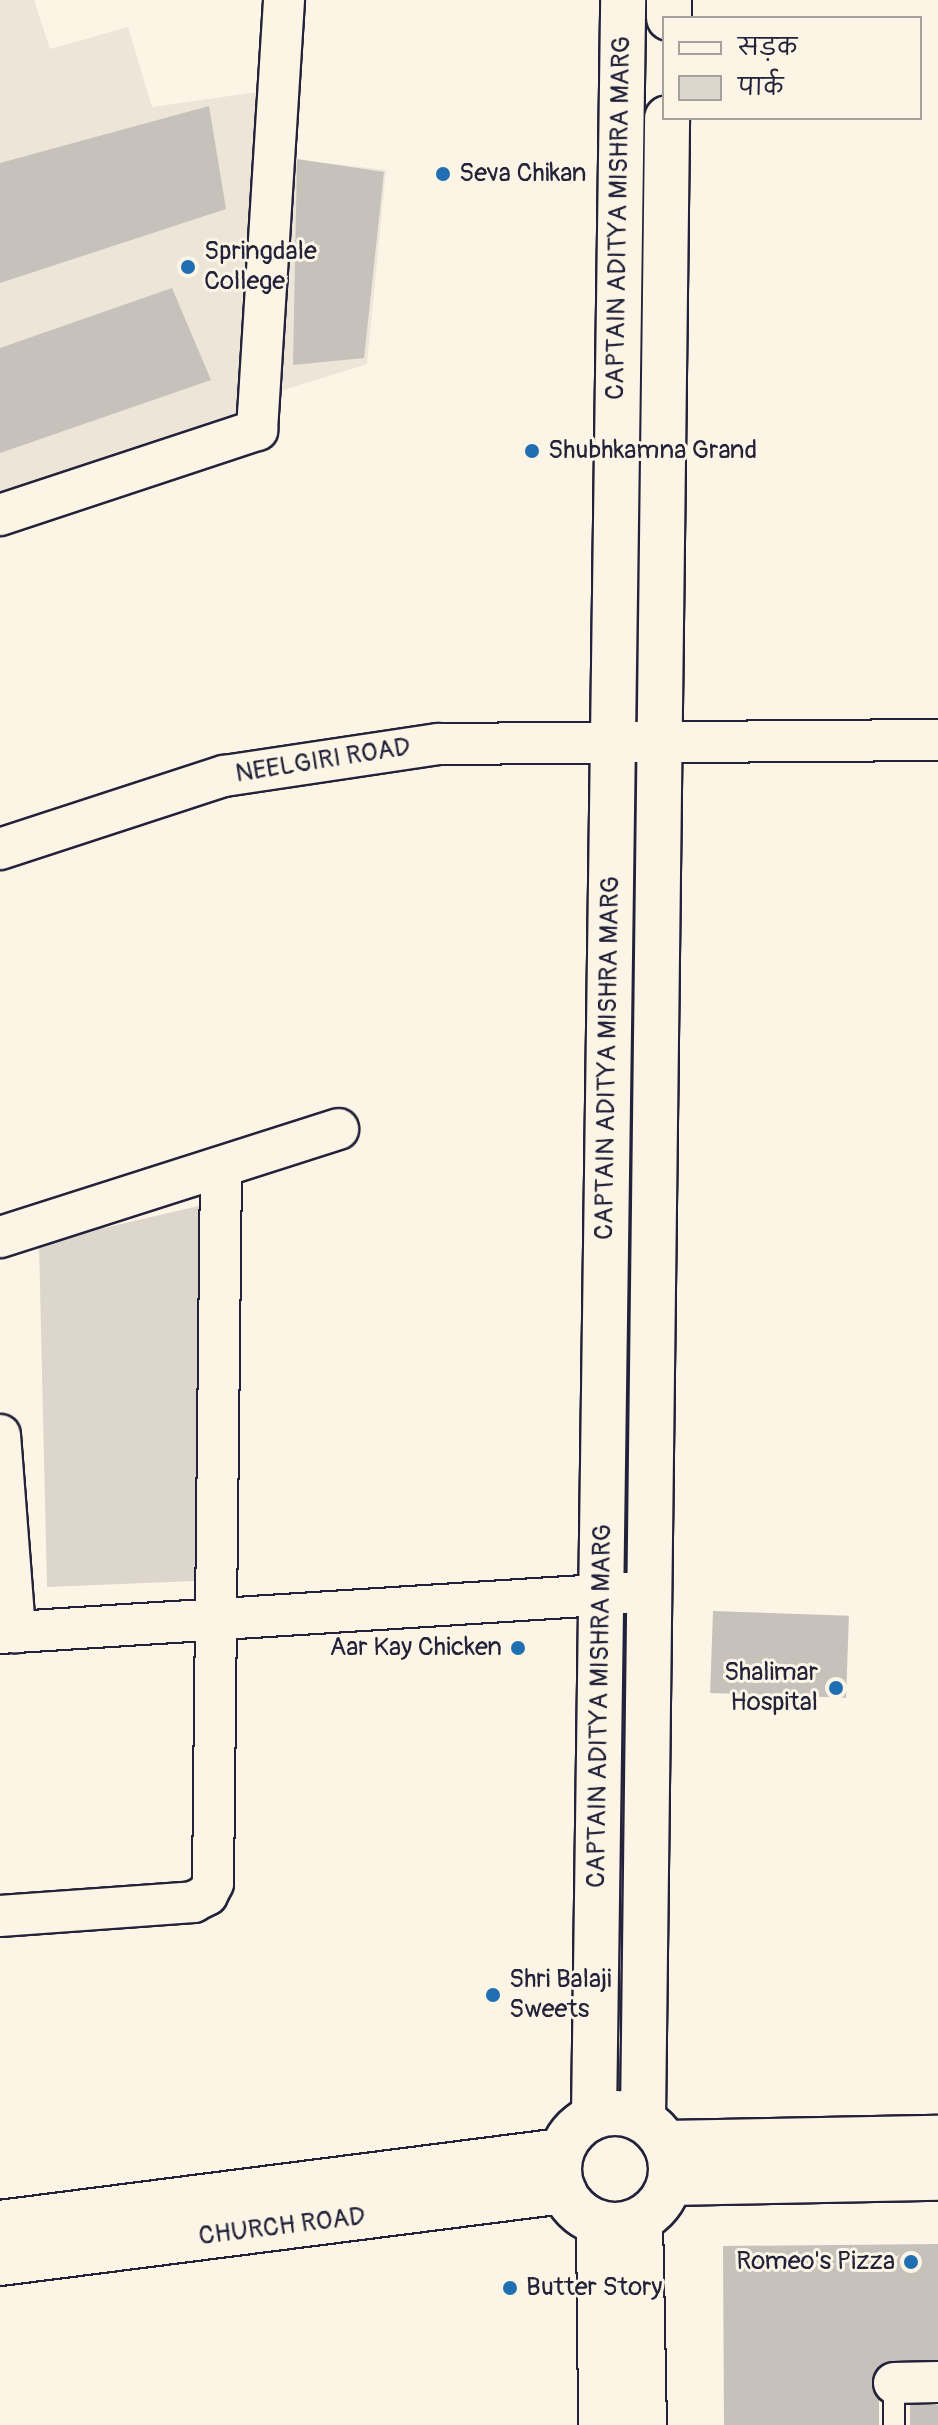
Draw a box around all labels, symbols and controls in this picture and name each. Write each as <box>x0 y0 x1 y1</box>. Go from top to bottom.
legend <box>662 16 922 120</box>
text: सड़क <box>738 33 797 62</box>
street label: CAPTAIN ADITYA MISHRA MARG <box>600 36 638 400</box>
text: पार्क <box>738 73 783 102</box>
place label: Seva Chikan <box>459 158 586 190</box>
marker: Seva Chikan <box>434 165 452 183</box>
place label: Springdale College <box>204 236 317 298</box>
marker: Springdale College <box>179 258 197 276</box>
place label: Shubhkamna Grand <box>548 435 757 467</box>
marker: Shubhkamna Grand <box>523 442 541 460</box>
street label: NEELGIRI ROAD <box>233 732 413 790</box>
street label: CAPTAIN ADITYA MISHRA MARG <box>589 876 627 1240</box>
street label: CAPTAIN ADITYA MISHRA MARG <box>581 1524 619 1888</box>
place label: Aar Kay Chicken <box>329 1632 502 1664</box>
marker: Aar Kay Chicken <box>509 1639 527 1657</box>
place label: Shalimar Hospital <box>724 1657 818 1718</box>
marker: Shalimar Hospital <box>825 1677 847 1699</box>
place label: Shri Balaji Sweets <box>509 1964 612 2026</box>
marker: Shri Balaji Sweets <box>484 1986 502 2004</box>
street label: CHURCH ROAD <box>197 2201 367 2253</box>
place label: Romeo's Pizza <box>736 2246 895 2278</box>
marker: Romeo's Pizza <box>902 2253 920 2271</box>
place label: Butter Story <box>526 2272 662 2304</box>
marker: Butter Story <box>501 2279 519 2297</box>

